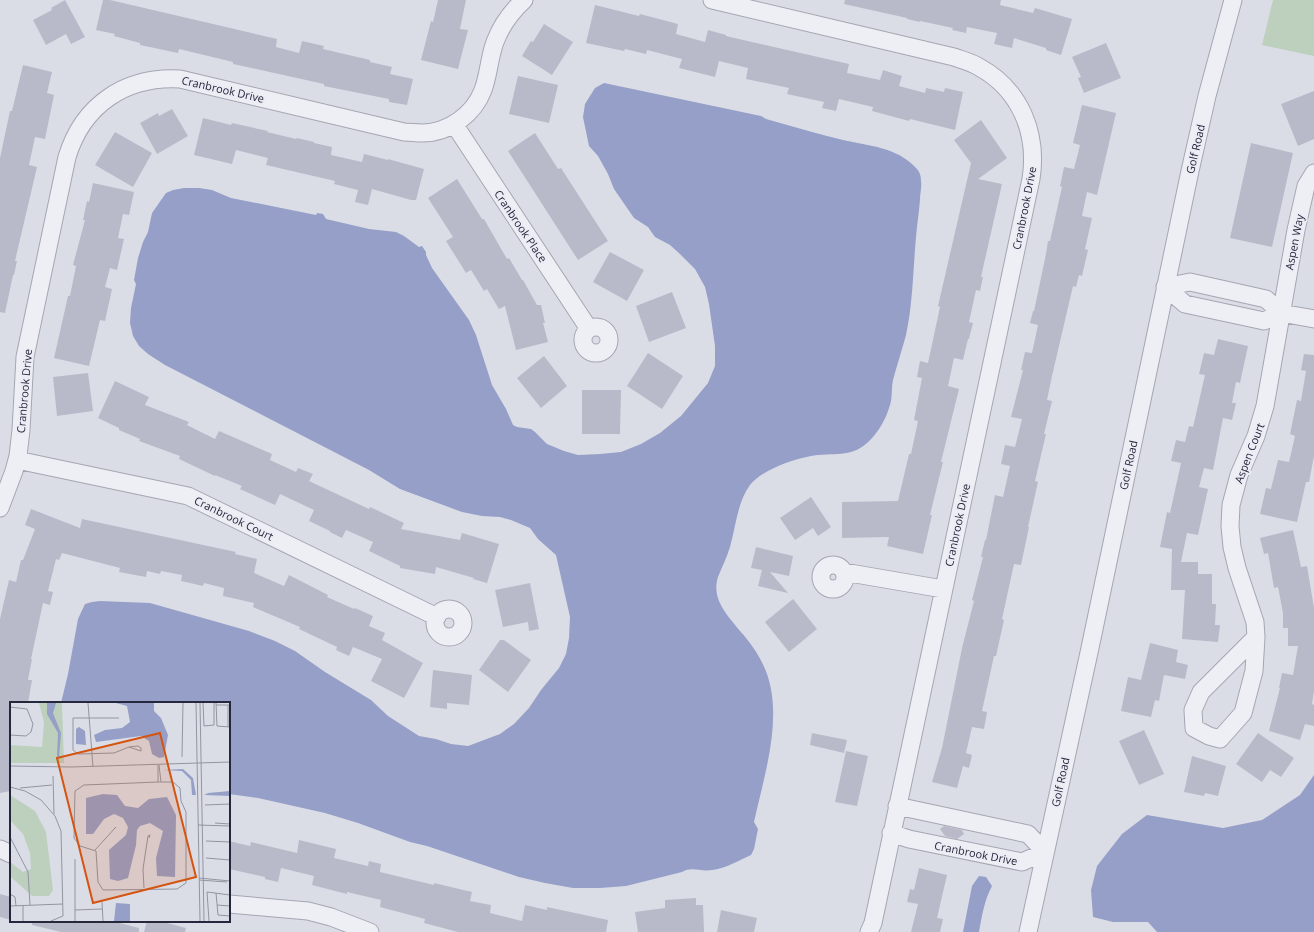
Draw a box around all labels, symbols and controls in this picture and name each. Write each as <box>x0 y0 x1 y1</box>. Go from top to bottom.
street label: Cranbrook Drive <box>180 72 266 106</box>
street label: Golf Road <box>1182 123 1208 175</box>
street label: Cranbrook Drive <box>1009 165 1039 251</box>
street label: Cranbrook Place <box>491 187 551 265</box>
street label: Aspen Way <box>1281 212 1307 271</box>
street label: Cranbrook Drive <box>13 348 35 434</box>
street label: Aspen Court <box>1231 421 1267 485</box>
street label: Golf Road <box>1115 439 1141 491</box>
street label: Cranbrook Drive <box>941 482 973 568</box>
street label: Cranbrook Court <box>192 492 276 544</box>
inset map <box>10 702 230 922</box>
street label: Golf Road <box>1047 756 1073 808</box>
street label: Cranbrook Drive <box>933 838 1019 868</box>

